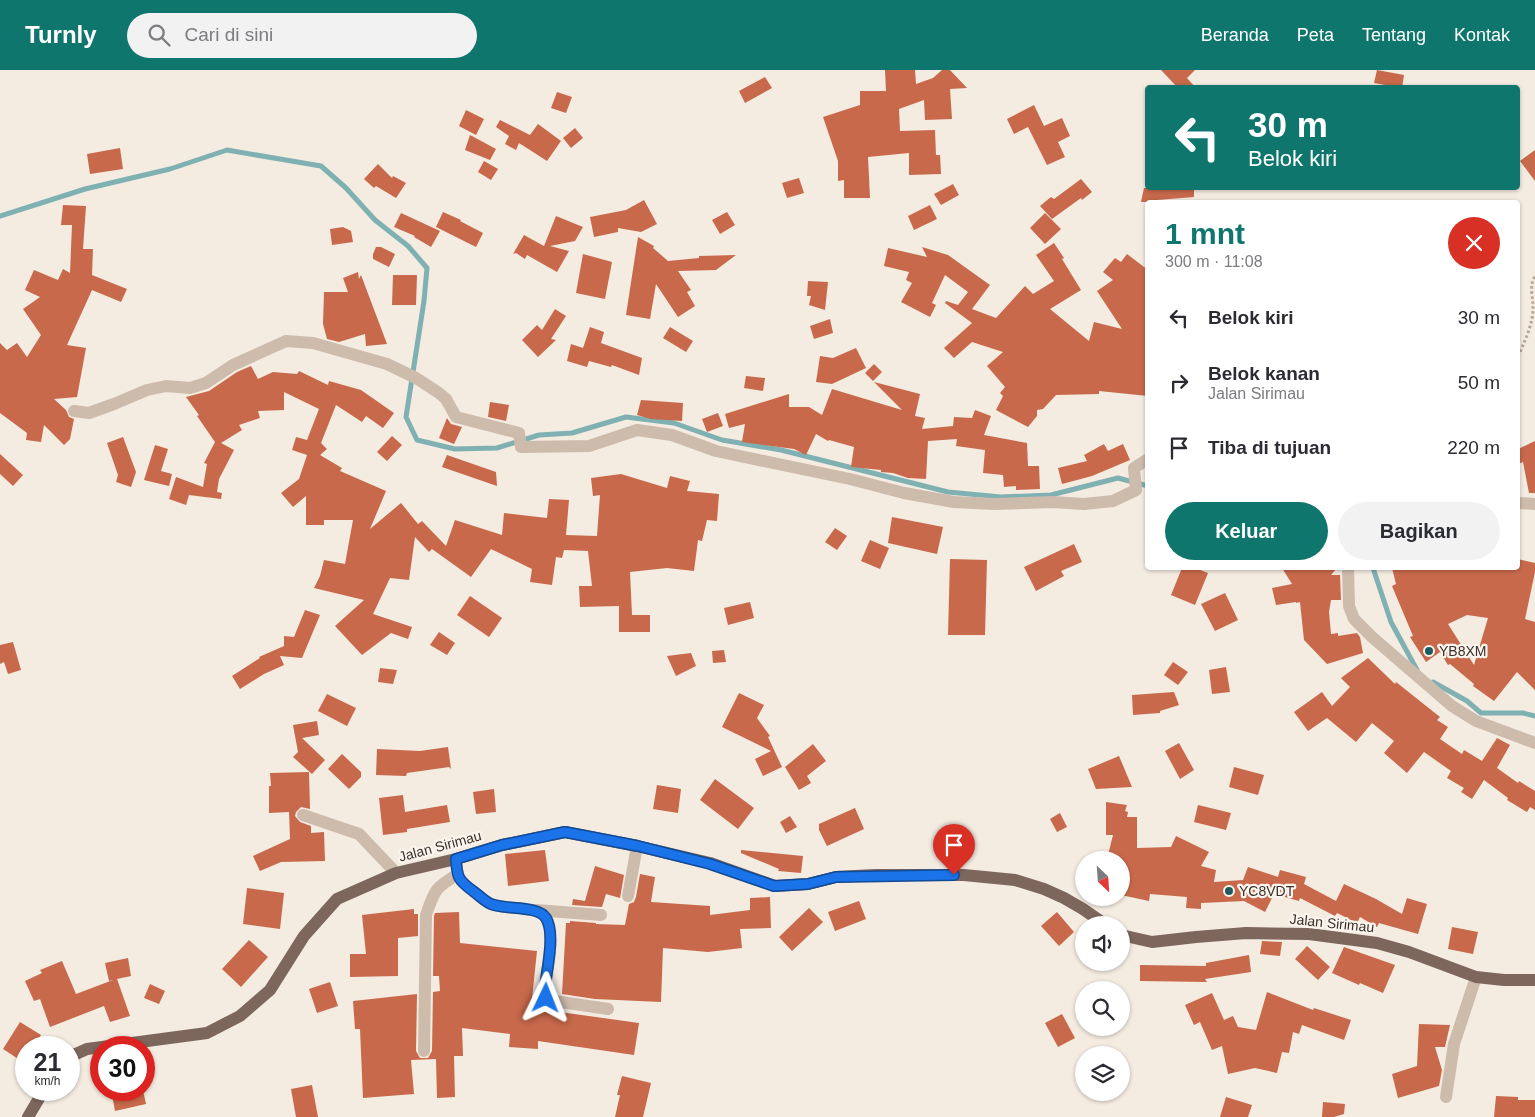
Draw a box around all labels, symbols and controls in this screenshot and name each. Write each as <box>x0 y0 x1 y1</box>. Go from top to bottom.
search box <box>127 13 477 58</box>
text: Turnly <box>25 21 97 48</box>
icon: search <box>145 21 173 49</box>
text: Cari di sini <box>185 24 273 45</box>
text: Beranda <box>1201 25 1269 45</box>
text: Peta <box>1297 25 1334 45</box>
text: Tentang <box>1362 25 1426 45</box>
text: Kontak <box>1454 25 1510 45</box>
icon: left <box>1165 105 1230 170</box>
text: 30 m <box>1248 105 1328 144</box>
text: Belok kiri <box>1248 146 1337 171</box>
text: 1 mnt <box>1165 217 1245 250</box>
button: close <box>1448 217 1500 269</box>
text: 300 m · 11:08 <box>1165 253 1263 270</box>
icon: left <box>1165 304 1193 332</box>
text: Belok kiri <box>1208 307 1294 328</box>
text: 30 m <box>1458 307 1500 328</box>
text: Belok kanan <box>1208 363 1320 384</box>
icon: right <box>1165 369 1193 397</box>
text: 50 m <box>1458 372 1500 393</box>
text: Jalan Sirimau <box>1208 385 1305 402</box>
icon: arrive <box>1165 434 1193 462</box>
text: Tiba di tujuan <box>1208 437 1331 458</box>
text: 220 m <box>1447 437 1500 458</box>
button: Keluar <box>1165 502 1328 560</box>
button: Bagikan <box>1338 502 1500 560</box>
place label: YB8XM <box>1439 643 1486 659</box>
marker: YB8XM <box>1423 645 1435 657</box>
pin <box>933 824 975 875</box>
street label: Jalan Sirimau <box>397 827 483 865</box>
icon: arrive <box>940 831 968 859</box>
north arrow <box>1075 851 1130 906</box>
map controls <box>1075 851 1130 1101</box>
place label: YC8VDT <box>1239 883 1295 899</box>
marker: YC8VDT <box>1223 885 1235 897</box>
street label: Jalan Sirimau <box>1289 911 1375 935</box>
button: sound <box>1075 916 1130 971</box>
position arrow <box>519 971 571 1023</box>
button: search <box>1075 981 1130 1036</box>
speed limit sign: 30 <box>90 1036 155 1101</box>
button: layers <box>1075 1046 1130 1101</box>
text: 21 <box>34 1048 61 1076</box>
text: km/h <box>34 1074 61 1088</box>

